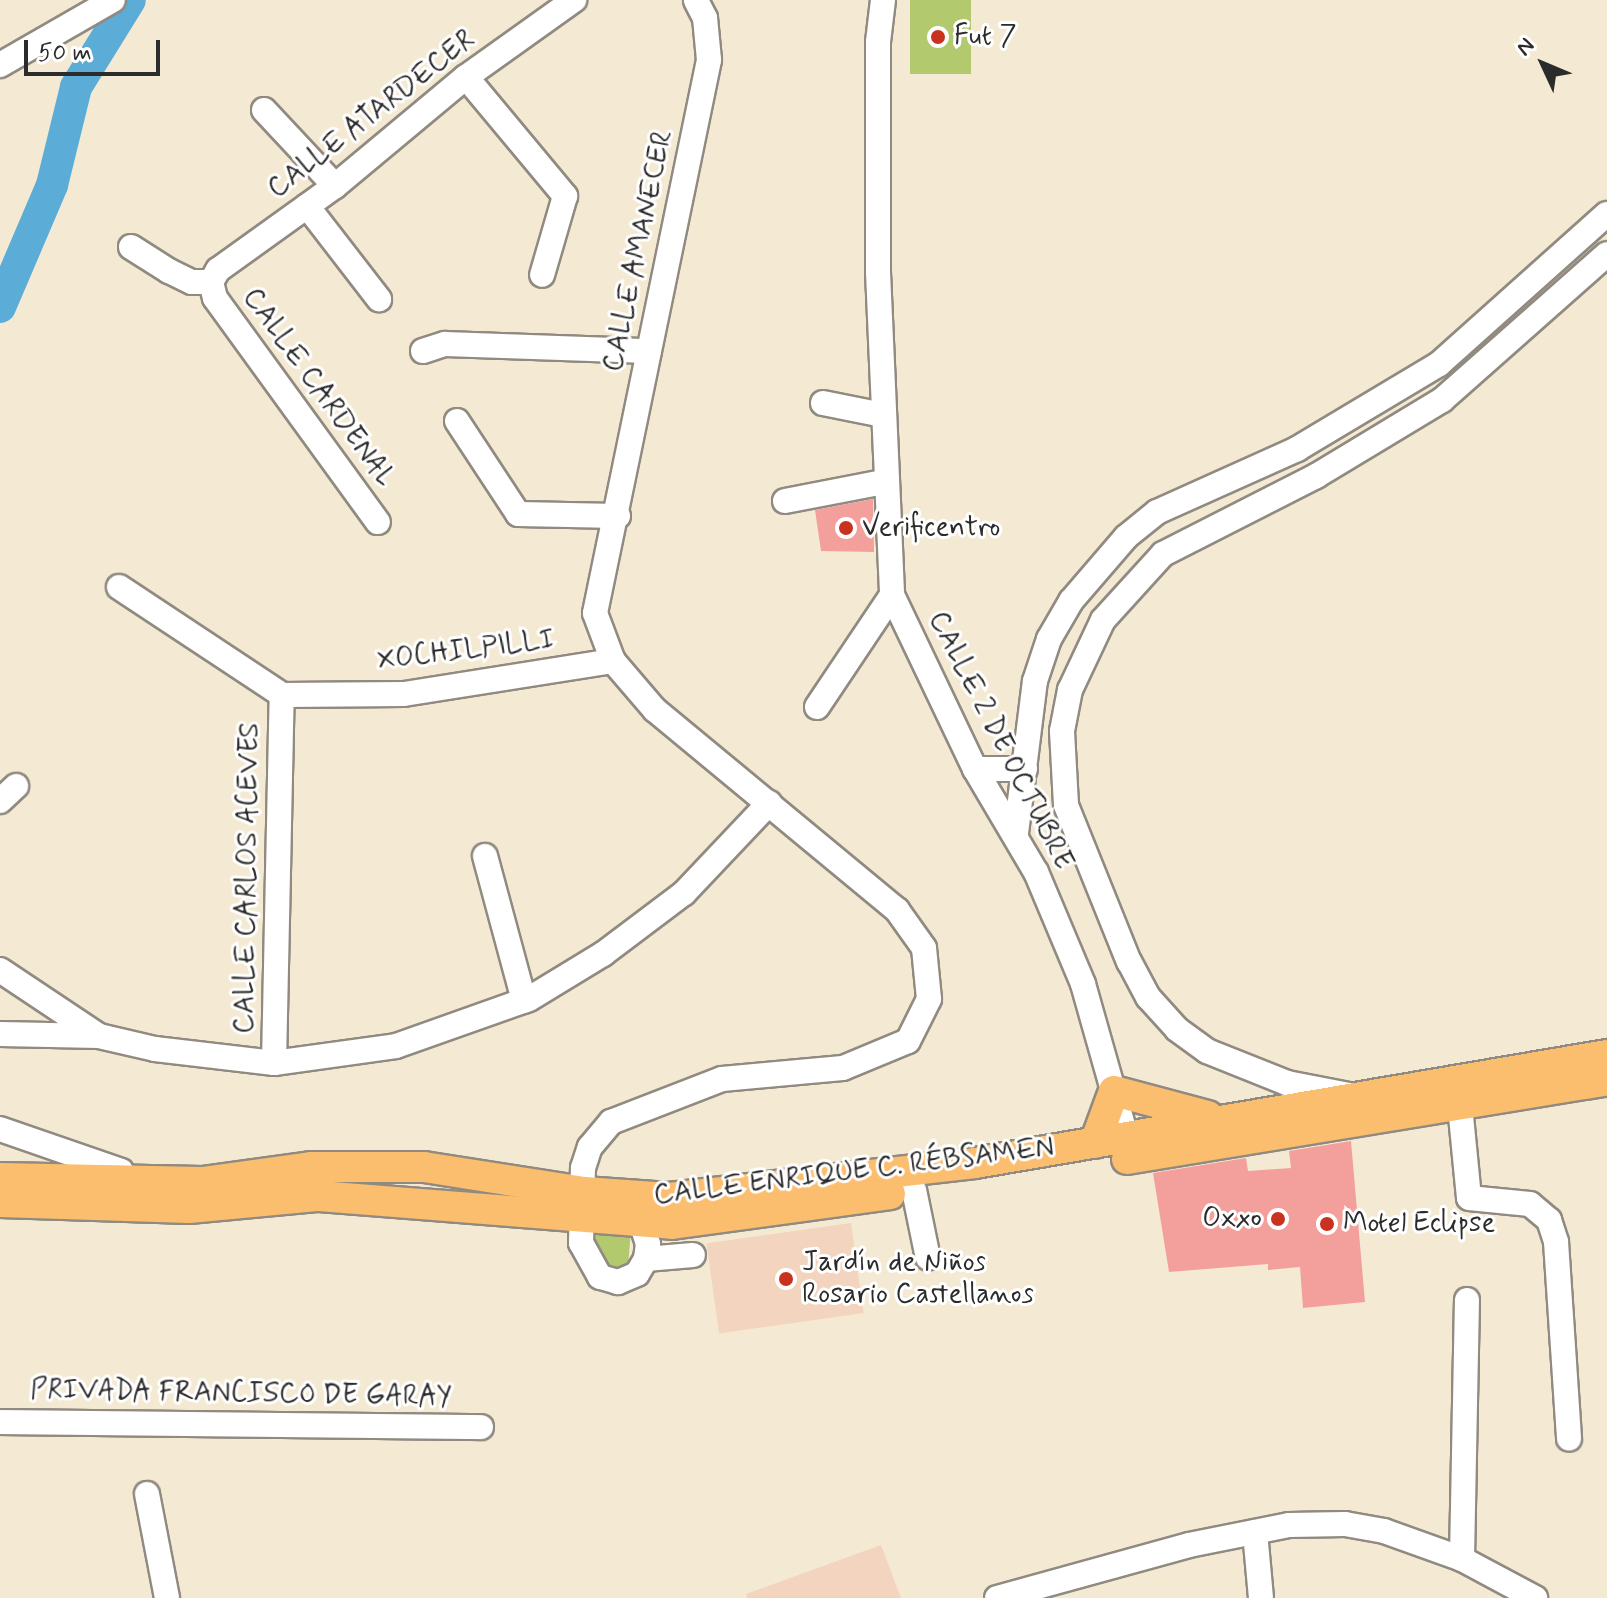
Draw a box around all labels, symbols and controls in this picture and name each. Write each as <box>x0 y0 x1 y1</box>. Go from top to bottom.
place label: Fut 7 <box>954 20 1016 54</box>
scale bar <box>28 24 164 74</box>
north arrow <box>1503 24 1583 104</box>
street label: CALLE ATARDECER <box>263 25 481 205</box>
marker: Fut 7 <box>929 28 947 46</box>
text: N <box>1511 32 1541 62</box>
text: 50 m <box>38 38 92 69</box>
street label: CALLE AMANECER <box>597 128 681 374</box>
street label: CALLE CARDENAL <box>233 280 403 496</box>
place label: Verificentro <box>862 511 1000 545</box>
marker: Verificentro <box>837 519 855 537</box>
street label: CALLE 2 DE OCTUBRE <box>920 606 1080 876</box>
street label: XOCHILPILLI <box>376 623 556 679</box>
street label: CALLE CARLOS ACEVES <box>228 719 268 1037</box>
street label: CALLE ENRIQUE C. RÉBSAMEN <box>651 1131 1057 1213</box>
place label: Oxxo <box>1202 1202 1262 1236</box>
place label: Motel Eclipse <box>1343 1207 1495 1241</box>
marker: Oxxo <box>1269 1210 1287 1228</box>
marker: Motel Eclipse <box>1318 1215 1336 1233</box>
place label: Jardín de Niños Rosario Castellanos <box>802 1246 1034 1312</box>
marker: Jardín de Niños Rosario Castellanos <box>777 1270 795 1288</box>
street label: PRIVADA FRANCISCO DE GARAY <box>32 1374 450 1414</box>

